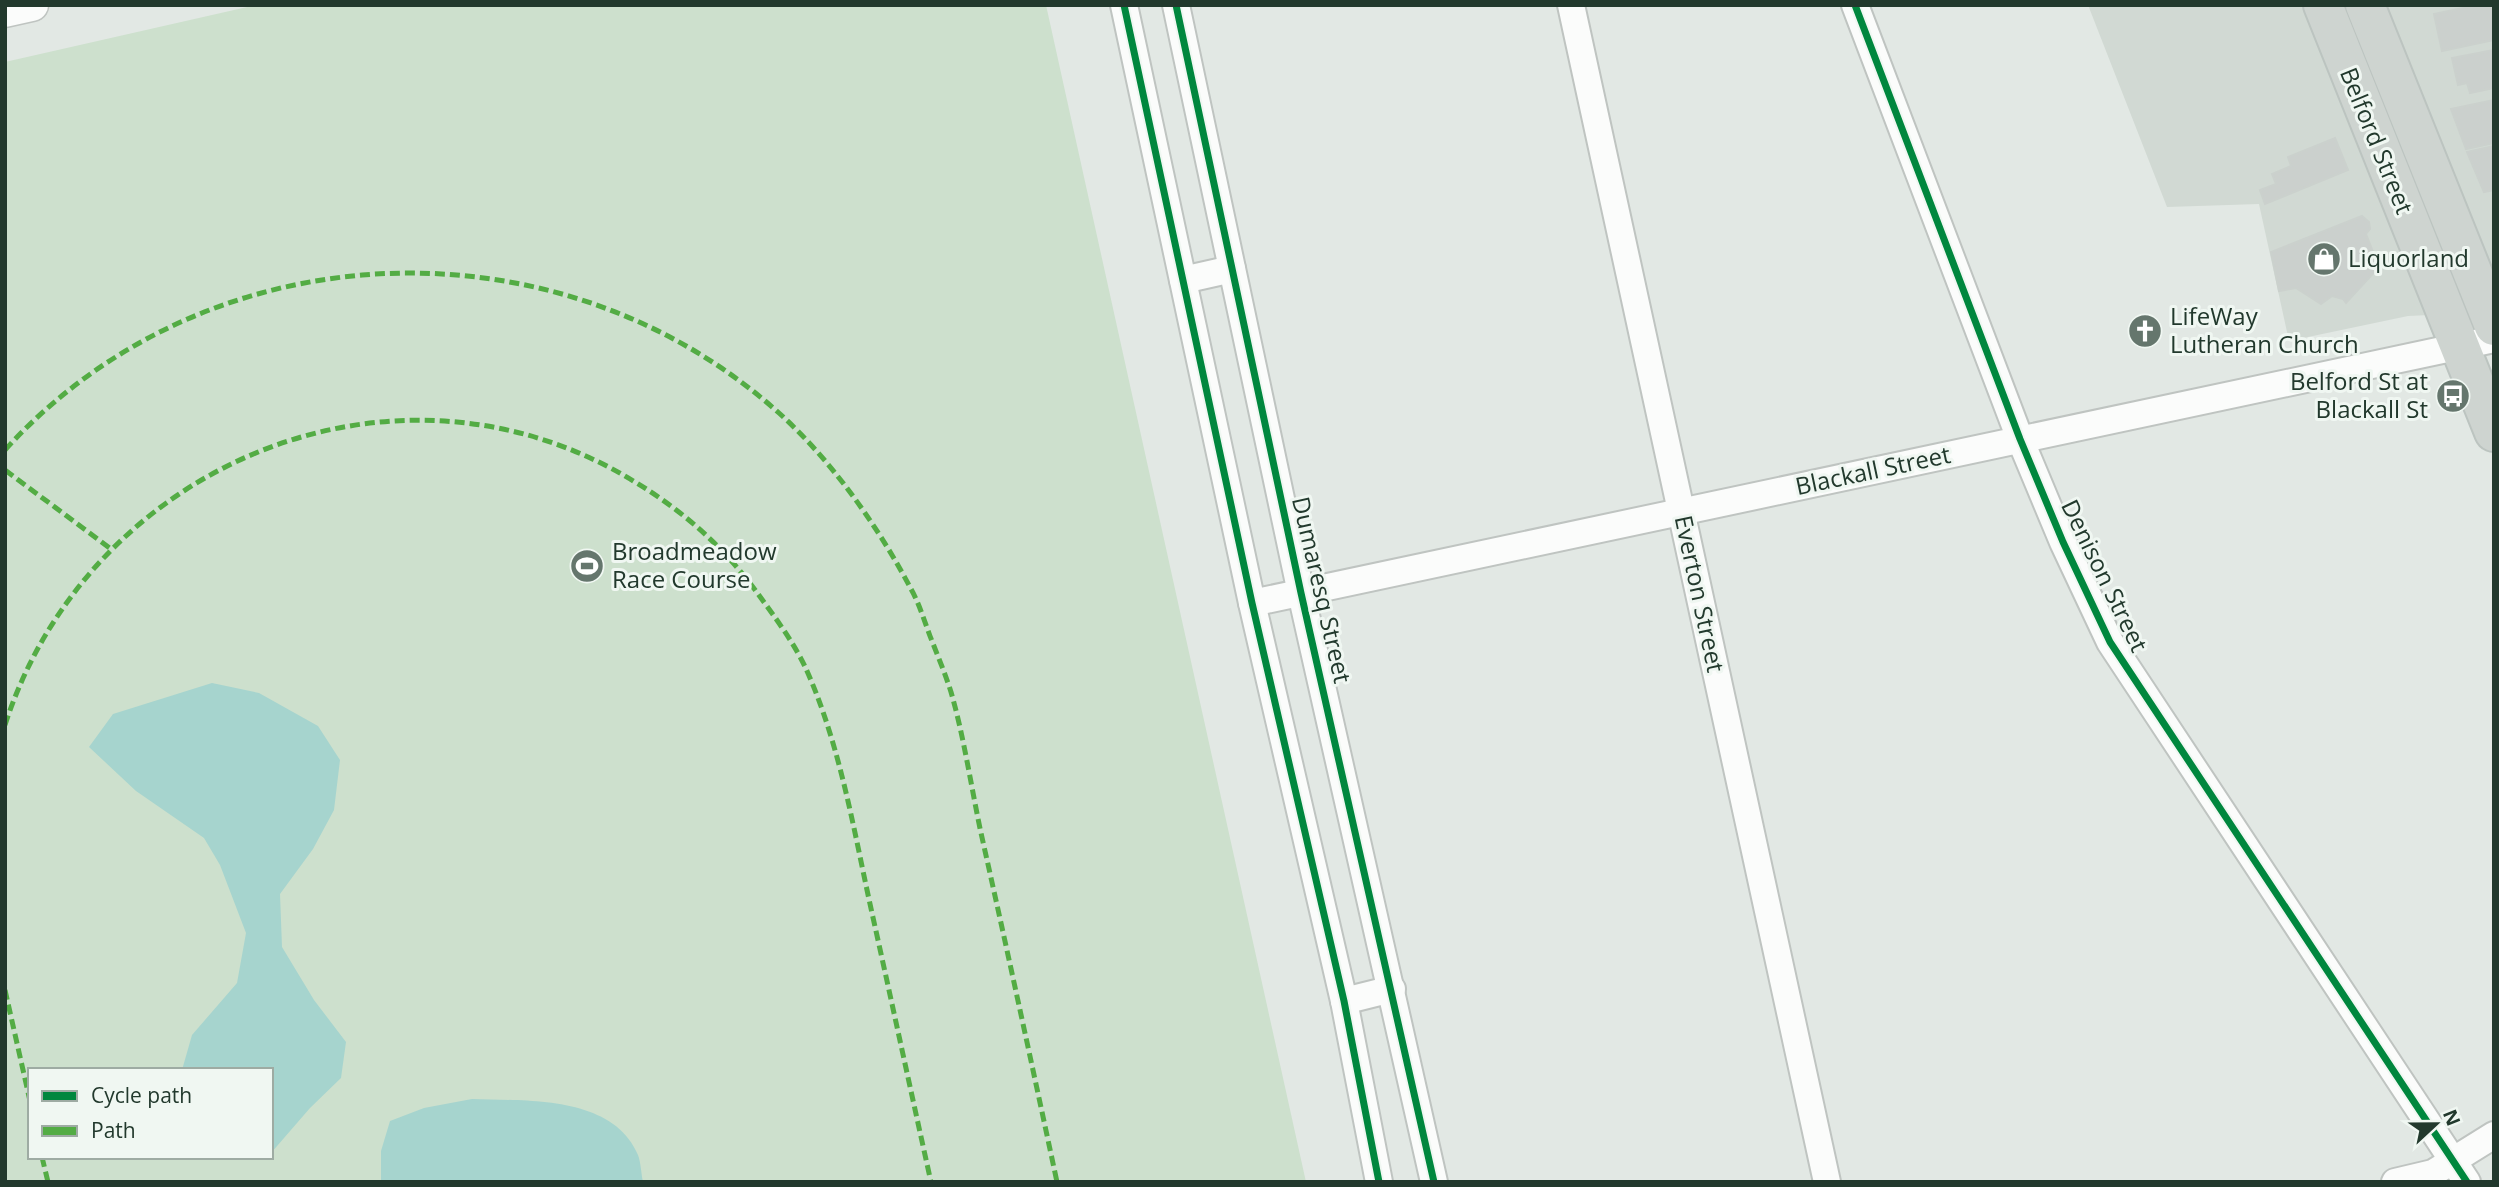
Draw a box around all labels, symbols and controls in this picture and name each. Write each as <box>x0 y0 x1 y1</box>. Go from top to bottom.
street label: Belford Street <box>2333 62 2422 219</box>
shop icon: Liquorland <box>2305 240 2343 278</box>
place label: Liquorland <box>2348 241 2469 274</box>
place label: LifeWay Lutheran Church <box>2170 299 2359 360</box>
church icon: LifeWay Lutheran Church <box>2126 312 2164 350</box>
place label: Belford St at Blackall St <box>2290 364 2428 425</box>
bus stop icon: Belford St at Blackall St <box>2434 377 2472 415</box>
street label: Blackall Street <box>1792 437 1953 502</box>
street label: Dumaresq Street <box>1285 493 1360 686</box>
street label: Denison Street <box>2054 494 2156 657</box>
street label: Everton Street <box>1668 512 1733 675</box>
place label: Broadmeadow Race Course <box>612 534 777 595</box>
sports icon: Broadmeadow Race Course <box>568 547 606 585</box>
legend <box>28 1068 273 1159</box>
text: Cycle path <box>91 1081 192 1109</box>
north arrow <box>2401 1089 2471 1159</box>
text: N <box>2437 1106 2467 1130</box>
text: Path <box>91 1116 136 1144</box>

